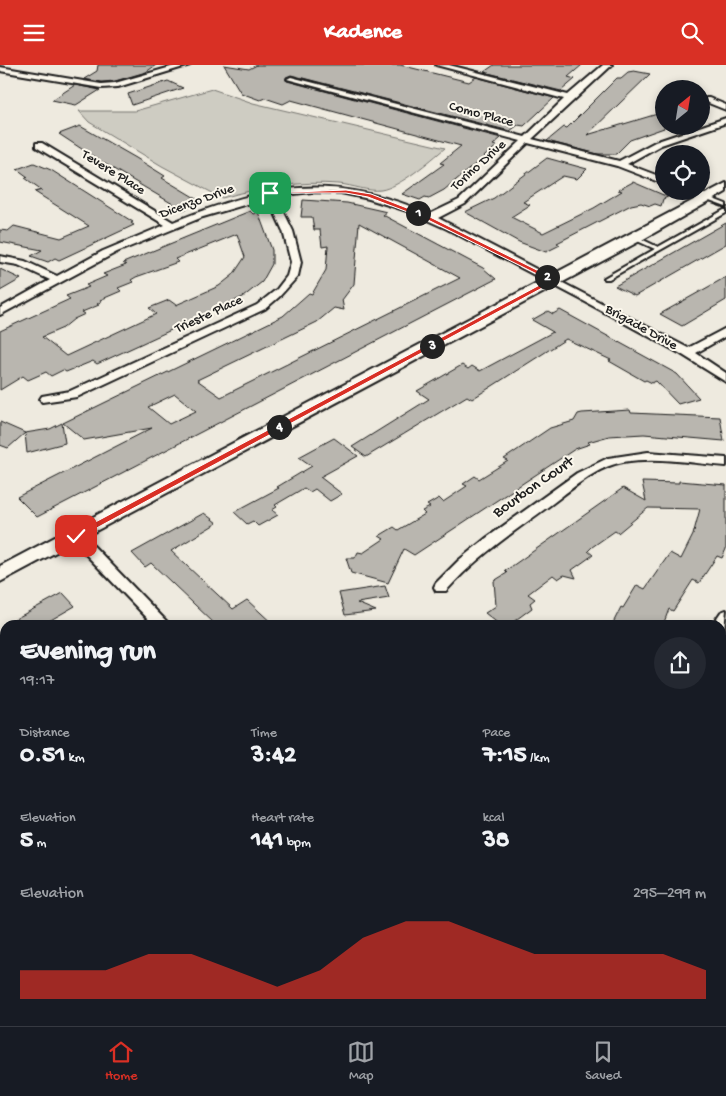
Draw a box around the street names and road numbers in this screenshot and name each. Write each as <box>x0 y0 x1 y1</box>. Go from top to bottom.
street label: Como Place <box>447 98 516 132</box>
street label: Torino Drive <box>447 136 511 196</box>
street label: Tevere Place <box>77 146 149 200</box>
street label: Dicenzo Drive <box>156 180 237 224</box>
street label: Trieste Place <box>172 292 246 338</box>
street label: Brigade Drive <box>601 301 681 355</box>
street label: Bourbon Court <box>489 452 579 523</box>

